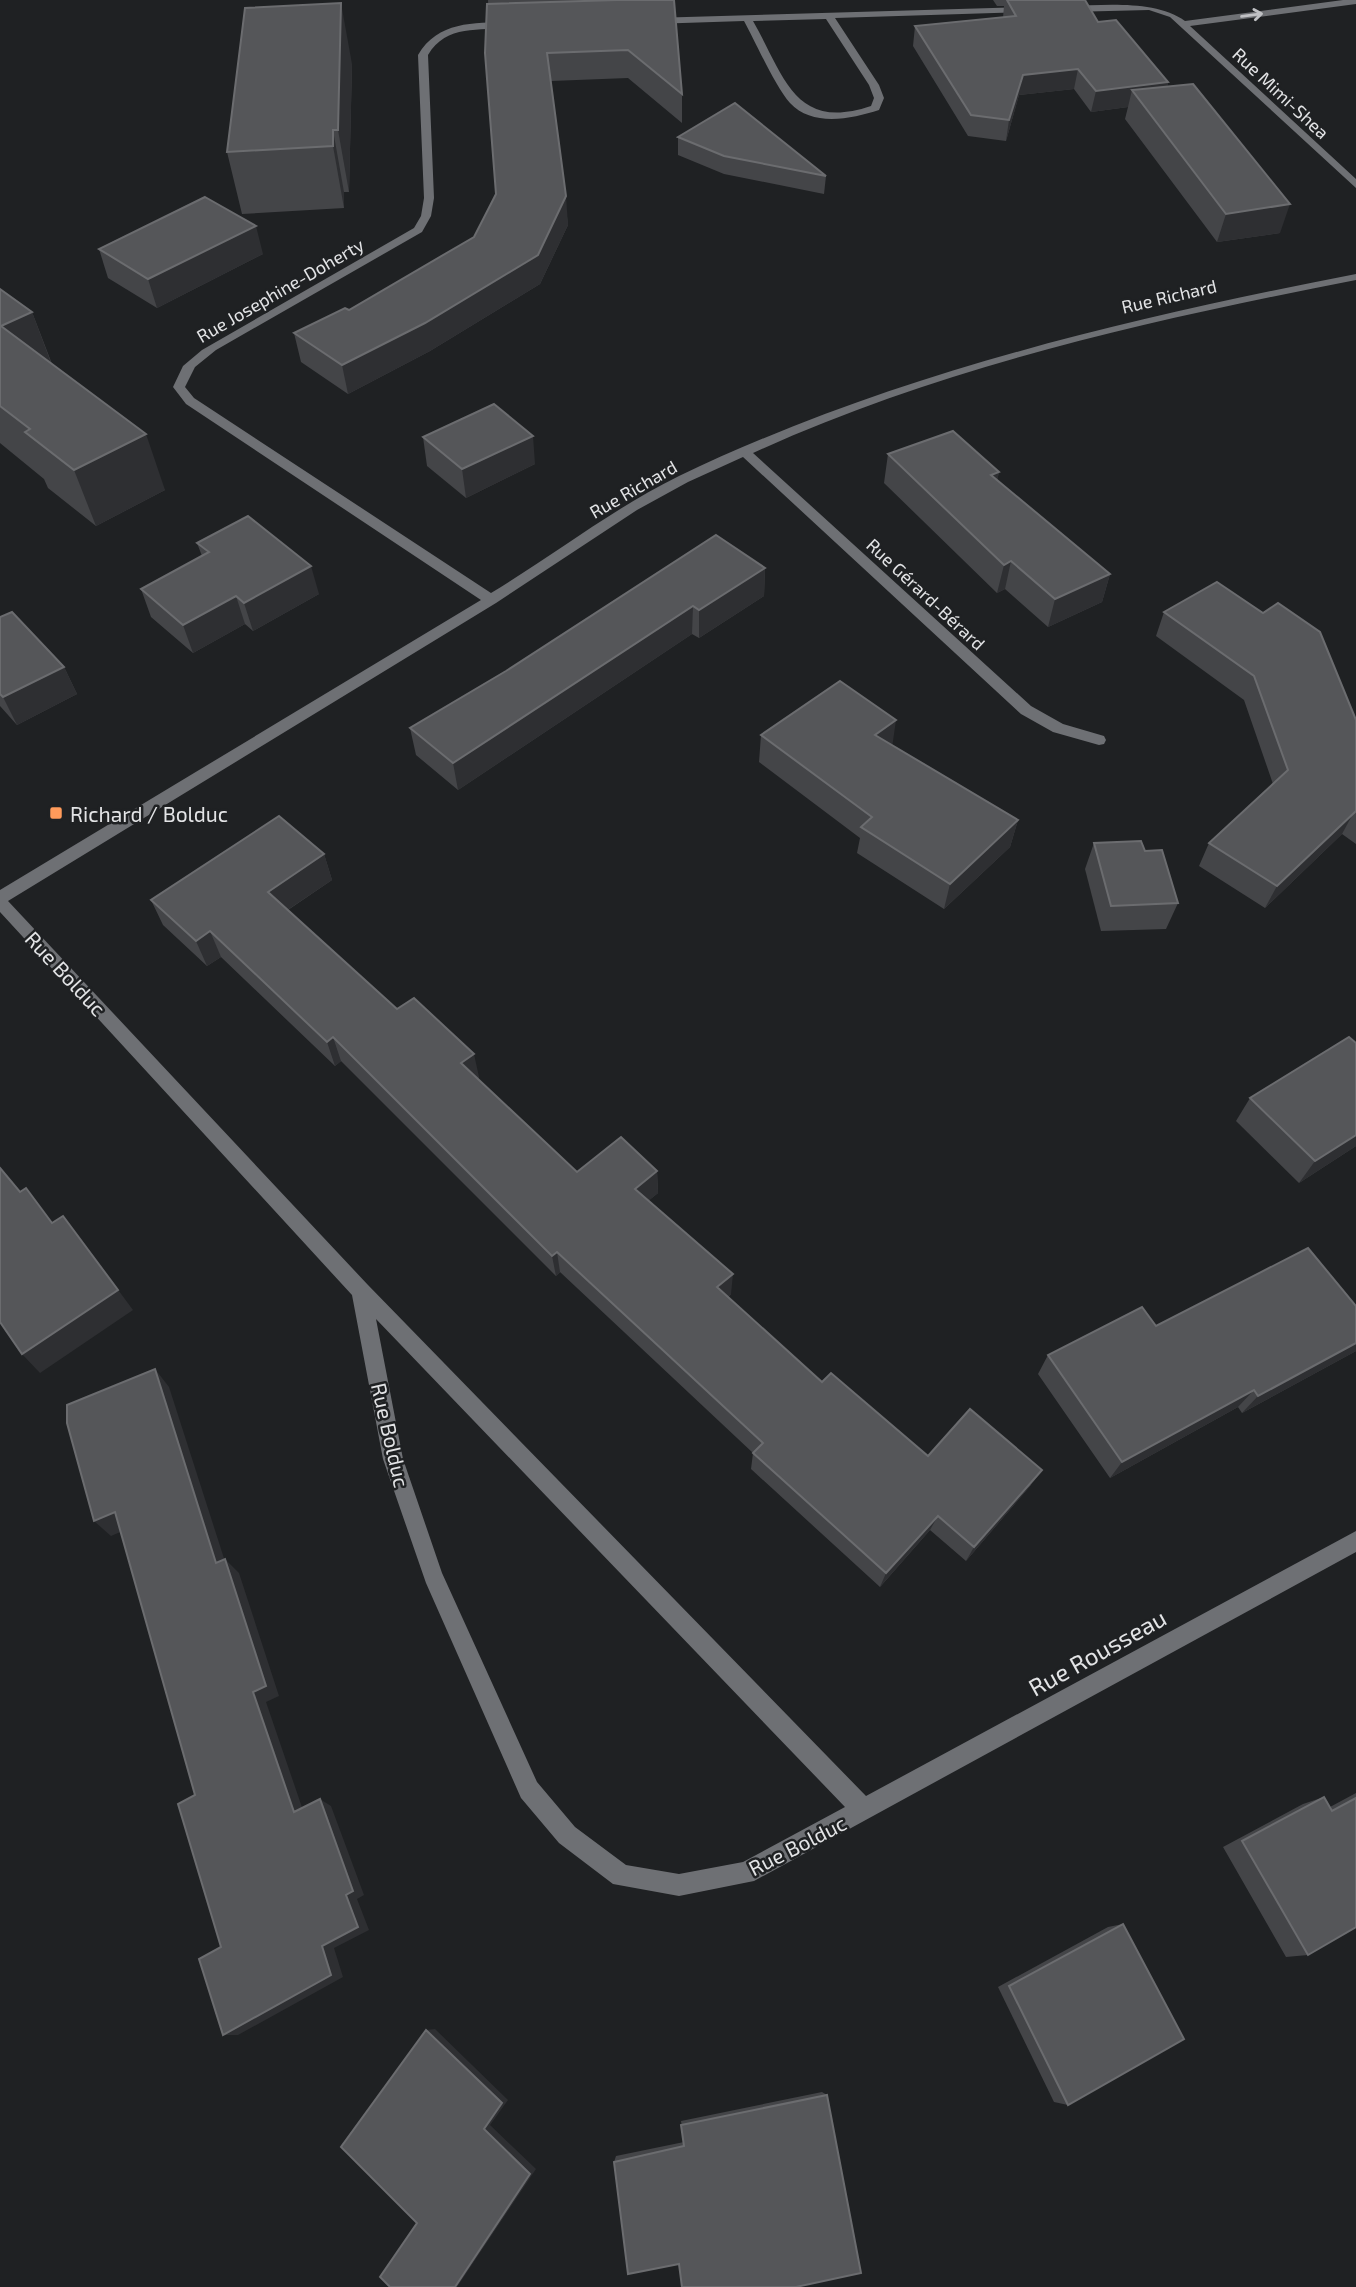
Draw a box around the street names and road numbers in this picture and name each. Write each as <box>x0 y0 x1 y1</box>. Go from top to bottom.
street label: Rue Mimi-Shea <box>1228 43 1334 143</box>
street label: Rue Josephine-Doherty <box>193 233 368 347</box>
street label: Rue Richard <box>1119 274 1219 318</box>
street label: Rue Richard <box>585 455 681 523</box>
street label: Rue Gérard-Bérard <box>862 533 990 655</box>
street label: Rue Bolduc <box>21 926 111 1020</box>
street label: Rue Bolduc <box>367 1380 415 1490</box>
street label: Rue Rousseau <box>1023 1602 1171 1702</box>
street label: Rue Bolduc <box>744 1810 850 1880</box>

